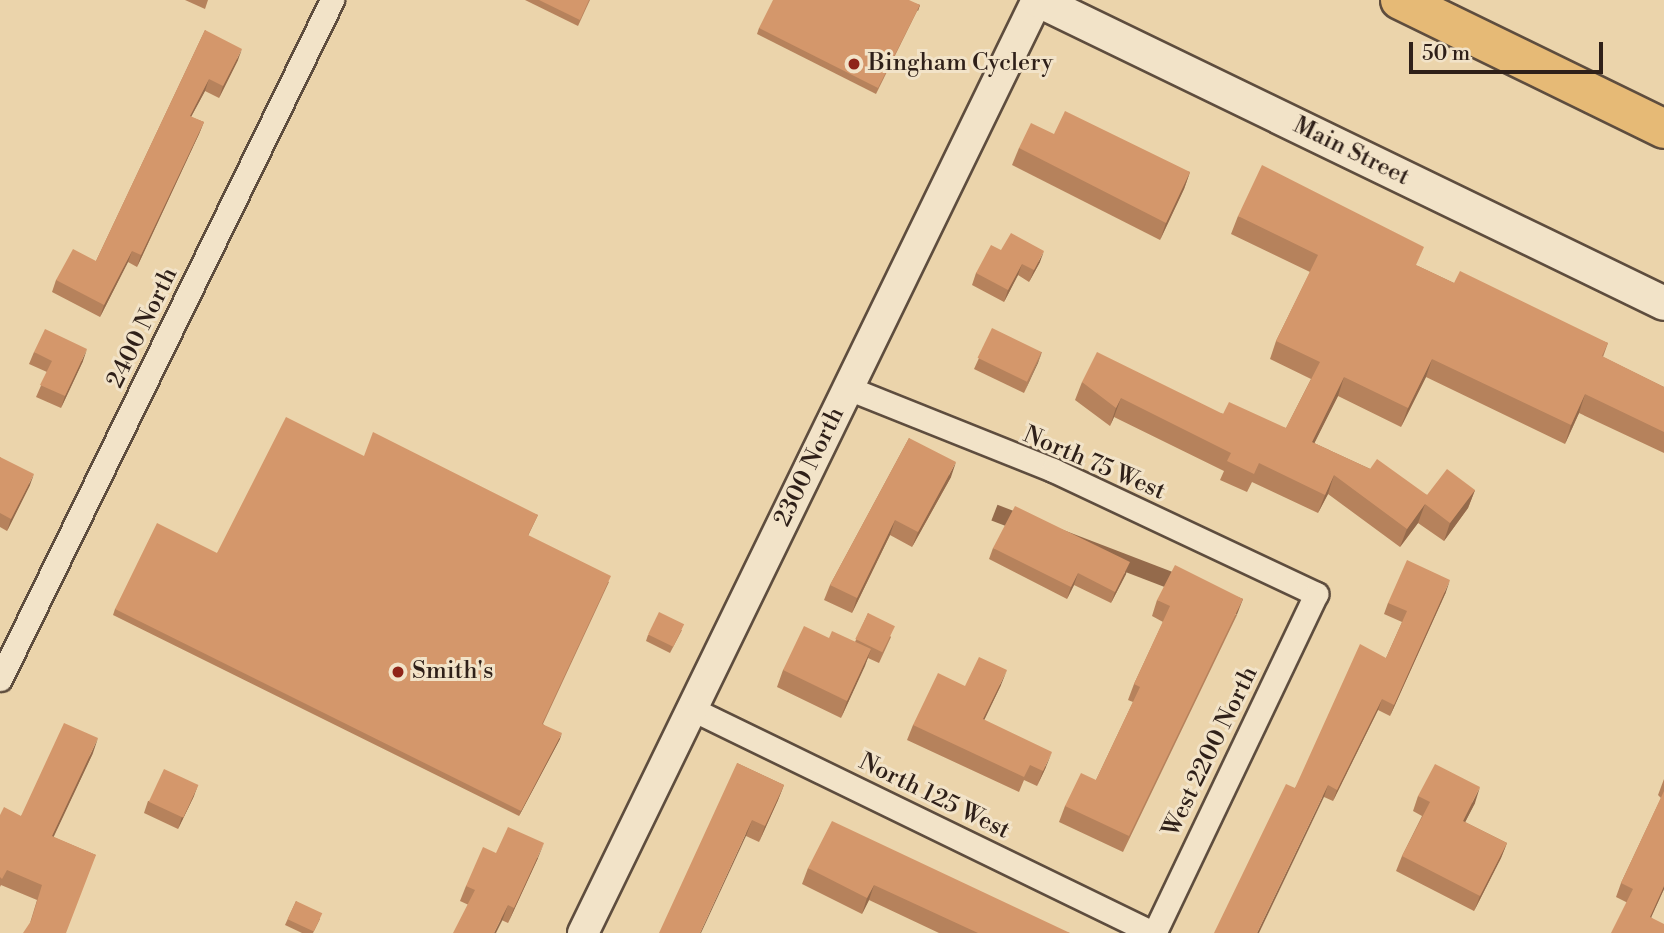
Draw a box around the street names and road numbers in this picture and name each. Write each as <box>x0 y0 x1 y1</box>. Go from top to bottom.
street label: Main Street <box>1288 112 1414 192</box>
street label: 2400 North <box>102 263 184 393</box>
street label: 2300 North <box>769 403 851 531</box>
street label: North 75 West <box>1019 421 1169 507</box>
street label: West 2200 North <box>1157 662 1265 842</box>
street label: North 125 West <box>854 748 1014 846</box>

